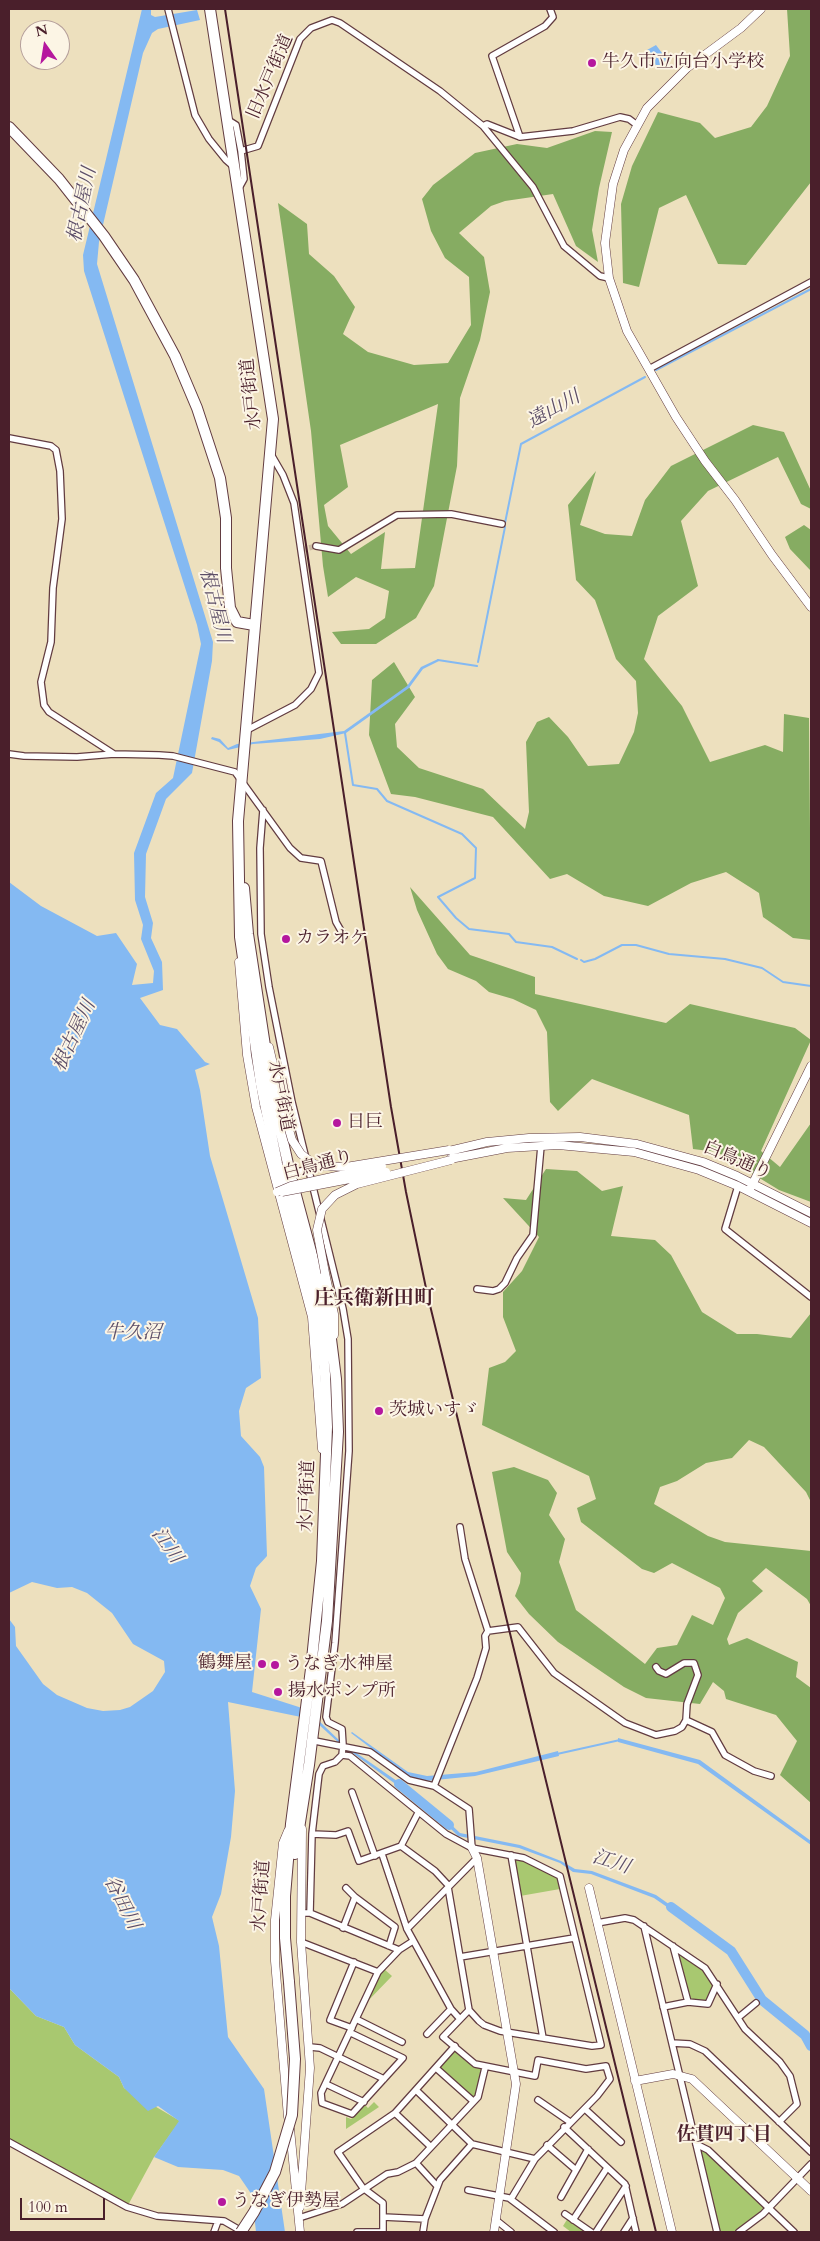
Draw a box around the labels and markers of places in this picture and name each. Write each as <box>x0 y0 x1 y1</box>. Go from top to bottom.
place label: 牛久市立向台小学校 <box>602 52 764 74</box>
marker: 牛久市立向台小学校 <box>586 57 598 69</box>
place label: カラオケ <box>296 928 368 950</box>
marker: カラオケ <box>280 933 292 945</box>
place label: 日巨 <box>347 1112 383 1134</box>
marker: 日巨 <box>331 1117 343 1129</box>
place label: 茨城いすゞ <box>389 1400 479 1422</box>
marker: 茨城いすゞ <box>373 1405 385 1417</box>
place label: 鶴舞屋 <box>198 1653 252 1675</box>
place label: うなぎ水神屋 <box>285 1654 393 1676</box>
marker: 鶴舞屋 <box>256 1658 268 1670</box>
marker: うなぎ水神屋 <box>269 1659 281 1671</box>
place label: 揚水ポンプ所 <box>288 1681 396 1703</box>
marker: 揚水ポンプ所 <box>272 1686 284 1698</box>
place label: うなぎ伊勢屋 <box>232 2191 340 2213</box>
marker: うなぎ伊勢屋 <box>216 2196 228 2208</box>

